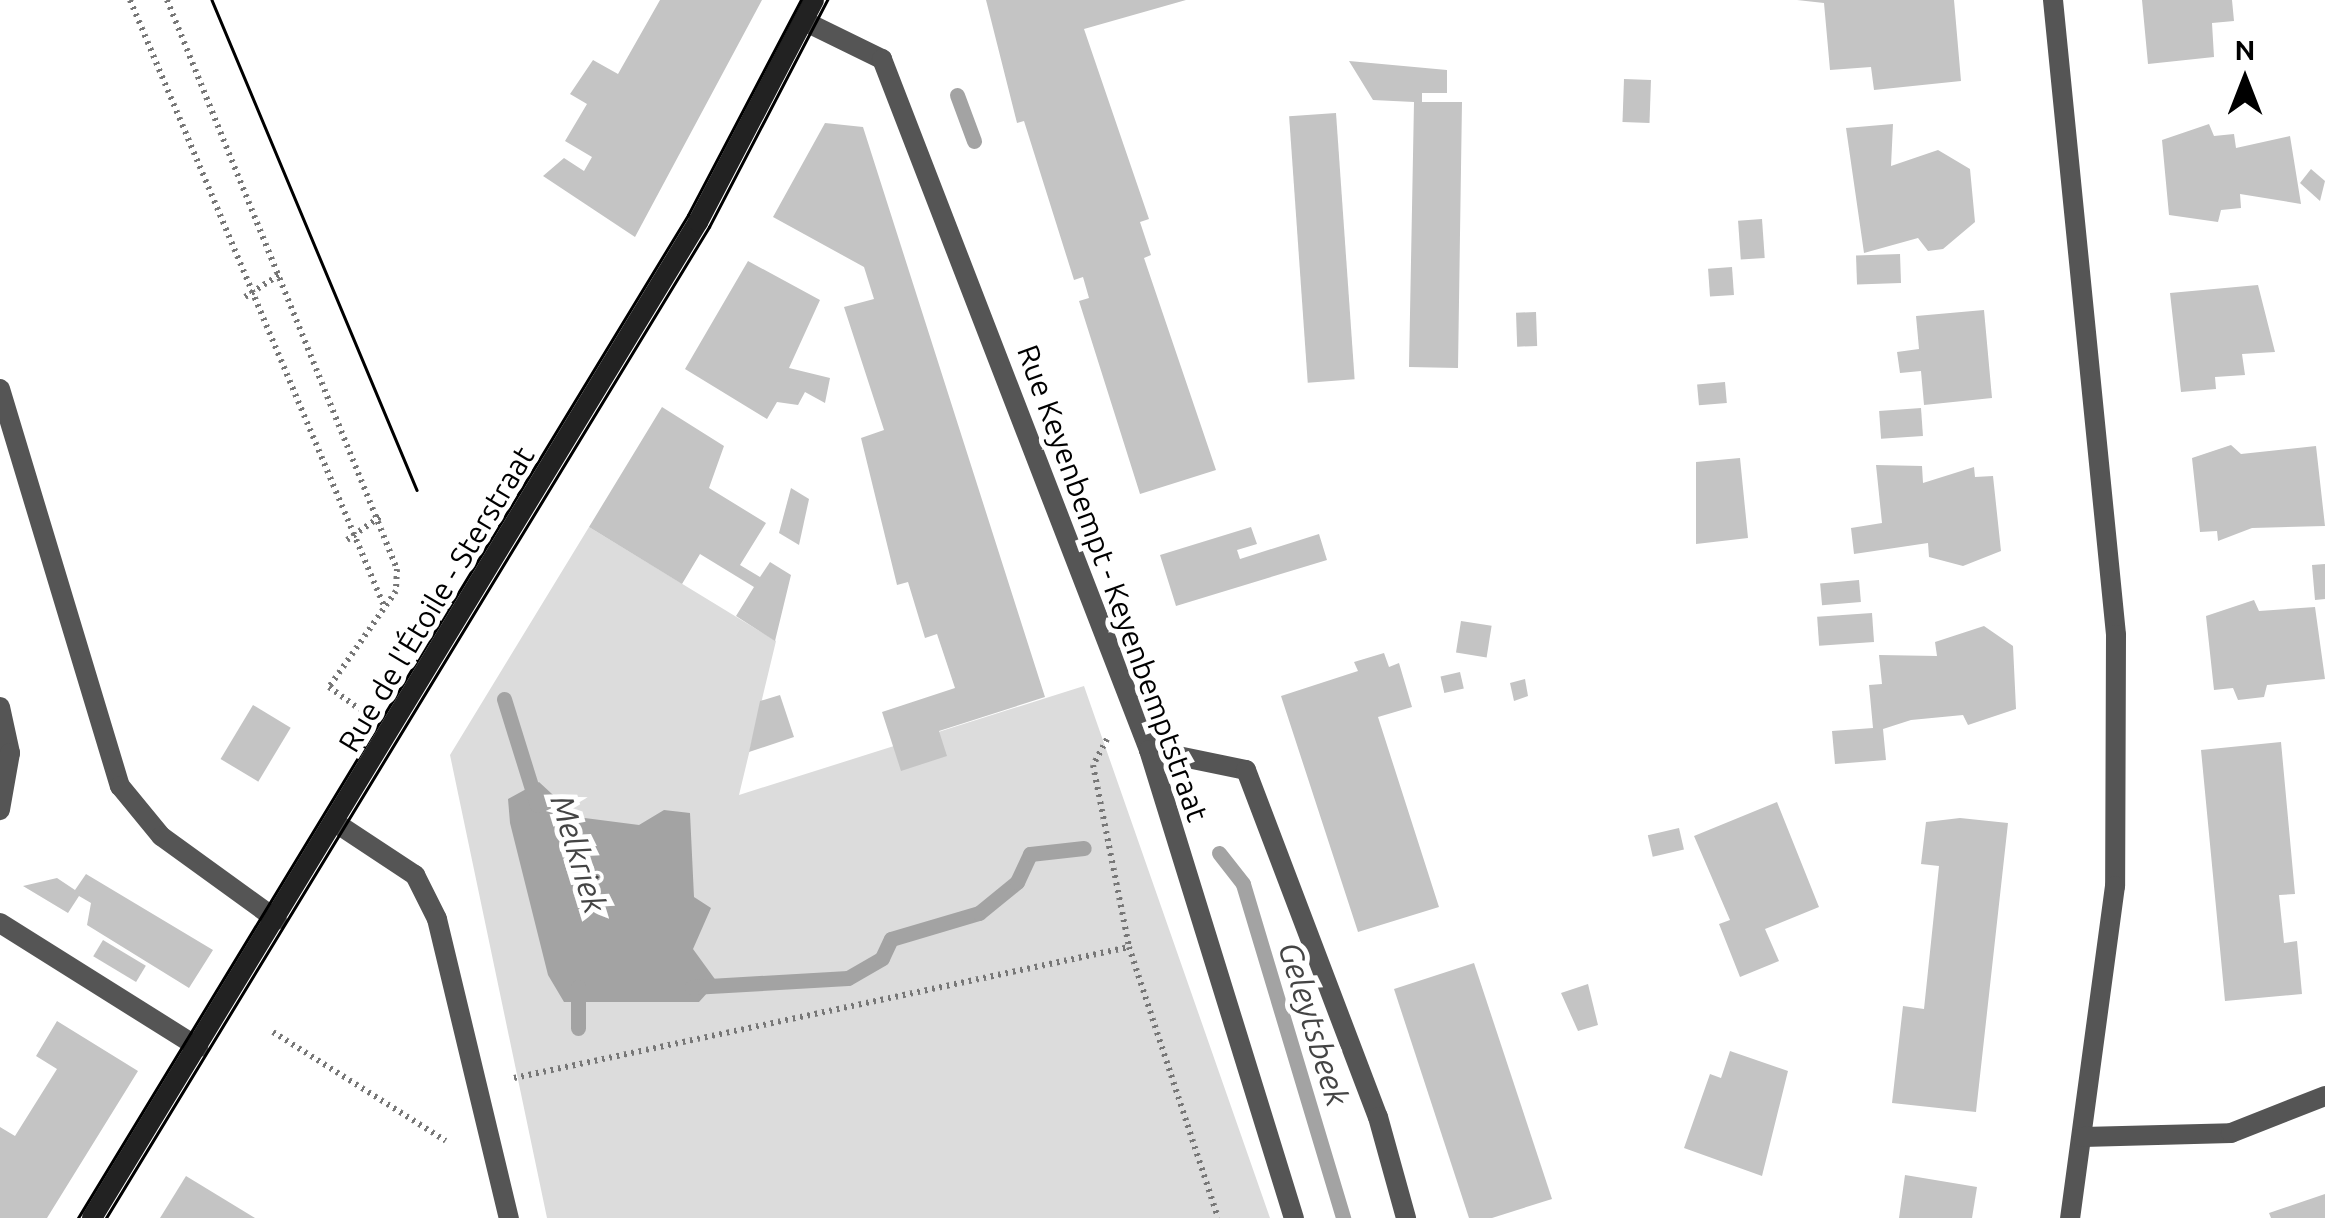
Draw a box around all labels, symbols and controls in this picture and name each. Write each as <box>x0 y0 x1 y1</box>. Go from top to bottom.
north arrow <box>2195 30 2295 130</box>
text: N <box>2235 34 2255 65</box>
street label: Rue Keyenbempt - Keyenbemptstraat <box>1010 340 1216 826</box>
street label: Rue de l'Étoile - Sterstraat <box>331 440 541 758</box>
water label: Melkriek <box>543 790 615 918</box>
water label: Geleytsbeek <box>1271 937 1357 1111</box>

